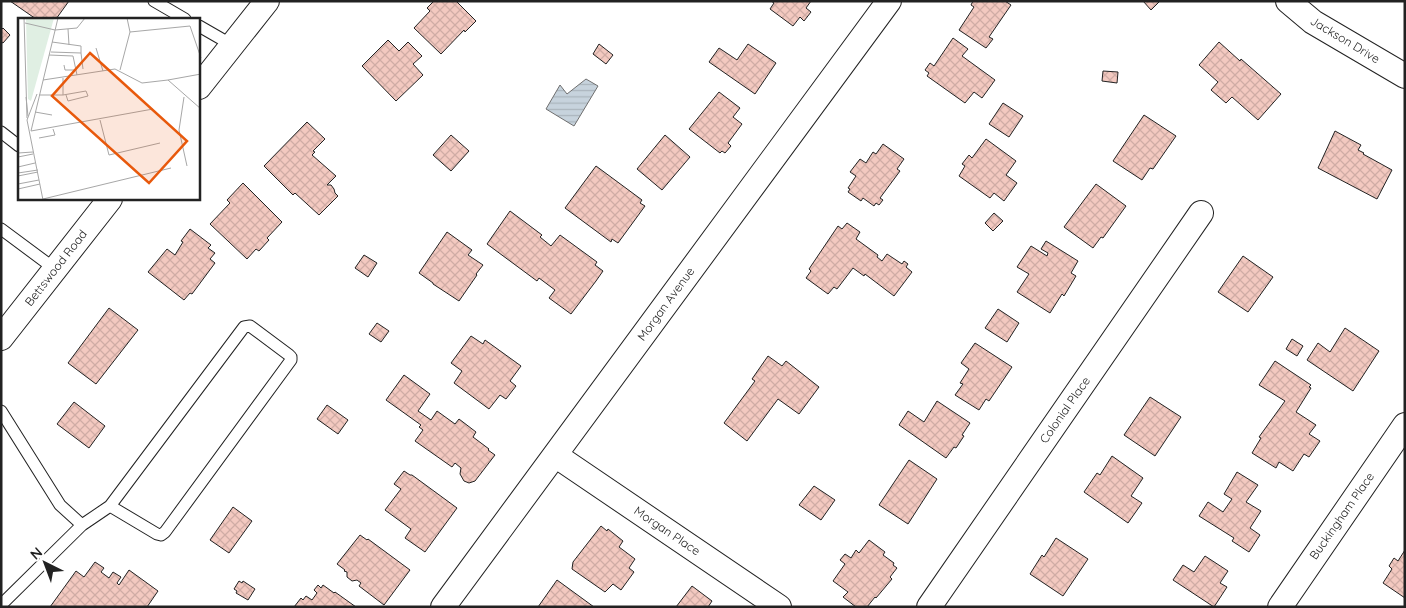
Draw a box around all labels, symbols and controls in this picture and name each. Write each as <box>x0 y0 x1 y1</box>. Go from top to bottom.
street label: Jackson Drive <box>1308 13 1383 66</box>
inset map <box>18 18 200 200</box>
street label: Bettswood Road <box>21 227 90 309</box>
street label: Morgan Avenue <box>634 264 698 344</box>
street label: Colonial Place <box>1036 373 1093 446</box>
street label: Buckingham Place <box>1306 469 1377 562</box>
street label: Morgan Place <box>631 503 703 558</box>
north arrow <box>20 538 70 588</box>
text: N <box>26 543 46 563</box>

